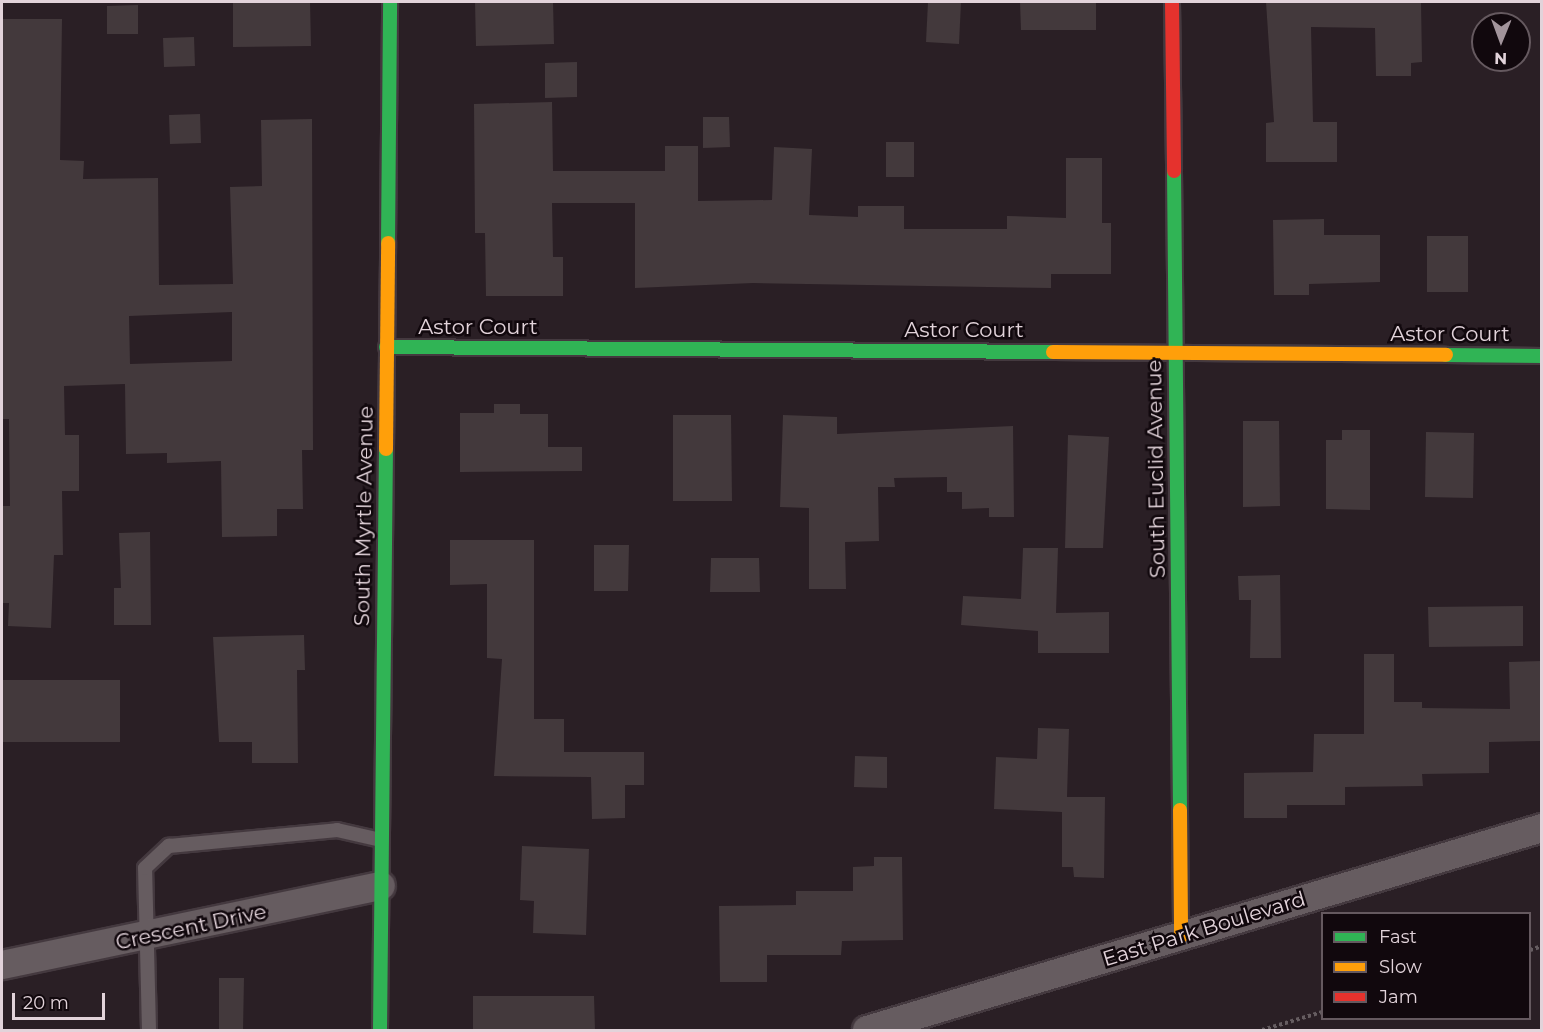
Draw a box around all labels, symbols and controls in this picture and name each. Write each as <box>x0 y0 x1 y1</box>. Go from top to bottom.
north arrow <box>1471 12 1531 72</box>
text: N <box>1494 49 1507 68</box>
street label: Astor Court <box>418 314 538 340</box>
street label: Astor Court <box>904 317 1024 343</box>
street label: Astor Court <box>1390 321 1510 347</box>
street label: South Euclid Avenue <box>1141 360 1171 578</box>
street label: South Myrtle Avenue <box>349 406 379 626</box>
street label: East Park Boulevard <box>1099 886 1309 972</box>
street label: Crescent Drive <box>113 899 269 955</box>
legend <box>1321 912 1531 1020</box>
text: Fast <box>1379 926 1417 948</box>
text: Slow <box>1379 956 1422 978</box>
scale bar <box>15 981 108 1019</box>
text: Jam <box>1379 986 1418 1008</box>
text: 20 m <box>23 992 69 1014</box>

